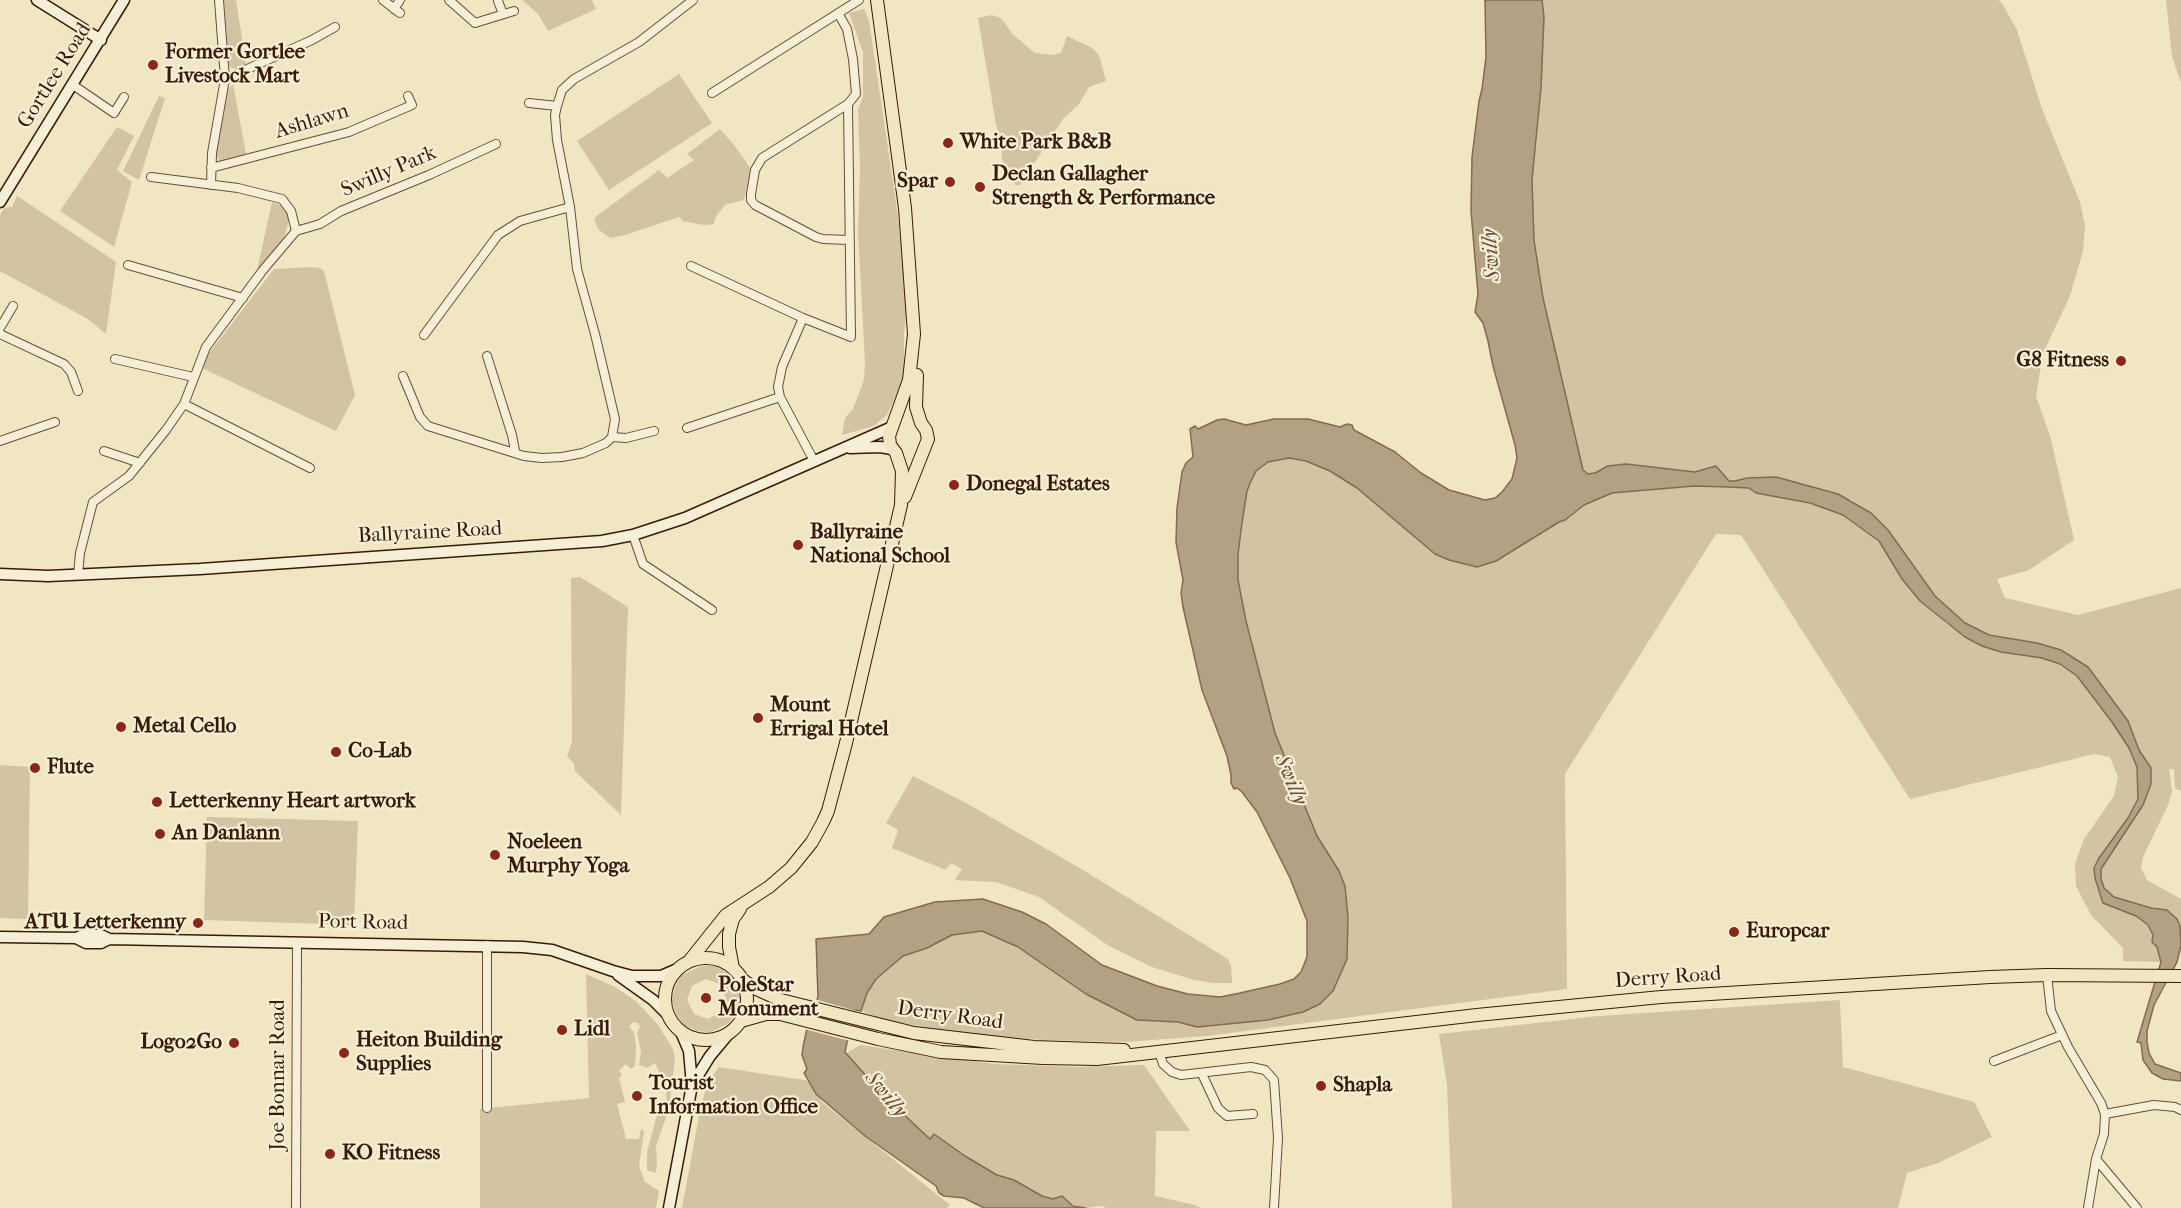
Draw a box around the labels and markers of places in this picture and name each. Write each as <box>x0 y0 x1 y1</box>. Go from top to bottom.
place label: Former Gortlee Livestock Mart <box>165 40 305 90</box>
marker: Former Gortlee Livestock Mart <box>146 58 160 72</box>
place label: White Park B&B <box>960 130 1112 156</box>
marker: White Park B&B <box>941 136 955 150</box>
place label: Declan Gallagher Strength & Performance <box>992 162 1215 212</box>
place label: Spar <box>897 169 938 195</box>
marker: Spar <box>943 175 957 189</box>
marker: Declan Gallagher Strength & Performance <box>973 180 987 194</box>
place label: G8 Fitness <box>2016 348 2109 374</box>
marker: G8 Fitness <box>2114 354 2128 368</box>
place label: Donegal Estates <box>966 472 1110 498</box>
marker: Donegal Estates <box>947 478 961 492</box>
place label: Ballyraine National School <box>810 520 950 570</box>
marker: Ballyraine National School <box>791 538 805 552</box>
place label: Mount Errigal Hotel <box>770 693 889 743</box>
marker: Mount Errigal Hotel <box>751 711 765 725</box>
place label: Metal Cello <box>133 714 236 740</box>
marker: Metal Cello <box>114 720 128 734</box>
place label: Co-Lab <box>348 739 412 765</box>
marker: Co-Lab <box>329 745 343 759</box>
place label: Flute <box>47 755 94 781</box>
marker: Flute <box>28 761 42 775</box>
place label: Letterkenny Heart artwork <box>169 789 416 815</box>
marker: Letterkenny Heart artwork <box>150 795 164 809</box>
place label: An Danlann <box>172 821 280 847</box>
marker: An Danlann <box>153 827 167 841</box>
place label: Noeleen Murphy Yoga <box>507 830 629 880</box>
marker: Noeleen Murphy Yoga <box>488 848 502 862</box>
place label: ATU Letterkenny <box>25 910 186 936</box>
marker: ATU Letterkenny <box>191 916 205 930</box>
place label: Europcar <box>1746 919 1829 945</box>
marker: Europcar <box>1727 925 1741 939</box>
place label: PoleStar Monument <box>718 973 819 1023</box>
marker: PoleStar Monument <box>699 991 713 1005</box>
place label: Lidl <box>574 1017 610 1043</box>
marker: Lidl <box>555 1023 569 1037</box>
place label: Heiton Building Supplies <box>356 1028 502 1078</box>
place label: Logo2Go <box>140 1030 222 1056</box>
marker: Logo2Go <box>227 1036 241 1050</box>
marker: Heiton Building Supplies <box>337 1046 351 1060</box>
place label: Tourist Information Office <box>649 1071 818 1121</box>
place label: Shapla <box>1333 1073 1392 1099</box>
marker: Shapla <box>1314 1079 1328 1093</box>
marker: Tourist Information Office <box>630 1089 644 1103</box>
place label: KO Fitness <box>342 1141 440 1167</box>
marker: KO Fitness <box>323 1147 337 1161</box>

